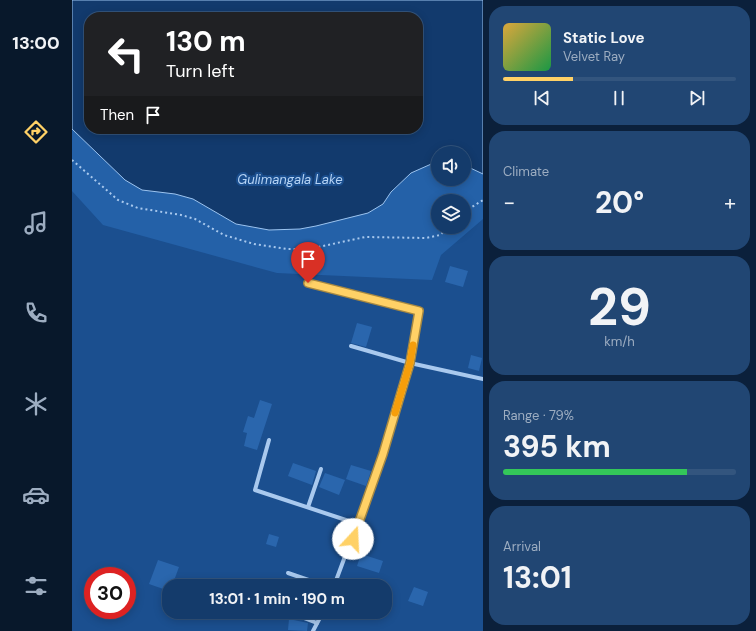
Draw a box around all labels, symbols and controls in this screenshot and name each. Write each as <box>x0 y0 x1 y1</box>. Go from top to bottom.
text: 130 m <box>166 23 246 60</box>
icon: left <box>100 28 152 80</box>
text: Static Love <box>563 28 644 48</box>
text: 13:00 <box>12 31 60 55</box>
text: Velvet Ray <box>563 48 625 65</box>
text: Turn left <box>166 59 235 83</box>
icon: previous <box>531 87 553 109</box>
icon: pause <box>608 87 630 109</box>
icon: next <box>686 87 708 109</box>
icon: arrive <box>142 104 164 126</box>
text: Then <box>100 105 134 125</box>
icon: directions <box>22 118 50 146</box>
map controls <box>431 146 471 234</box>
button: sound <box>431 146 471 186</box>
text: Climate <box>503 163 549 180</box>
water label: Gulimangala Lake <box>237 171 343 188</box>
text: 20° <box>595 183 644 222</box>
text: − <box>503 188 515 217</box>
text: + <box>724 188 736 217</box>
button: layers <box>431 194 471 234</box>
icon: music <box>22 209 50 237</box>
pin <box>291 242 325 283</box>
icon: arrive <box>297 248 319 270</box>
text: 29 <box>588 273 651 341</box>
icon: phone <box>22 299 50 327</box>
text: km/h <box>604 333 635 350</box>
icon: climate <box>22 390 50 418</box>
text: Range · 79% <box>503 407 574 424</box>
text: 395 km <box>503 427 611 466</box>
icon: car <box>22 481 50 509</box>
position arrow <box>332 518 374 560</box>
text: Arrival <box>503 538 541 555</box>
text: 13:01 <box>503 558 572 597</box>
speed limit sign: 30 <box>84 567 136 619</box>
icon: filters <box>22 572 50 600</box>
text: 13:01 · 1 min · 190 m <box>209 589 345 609</box>

